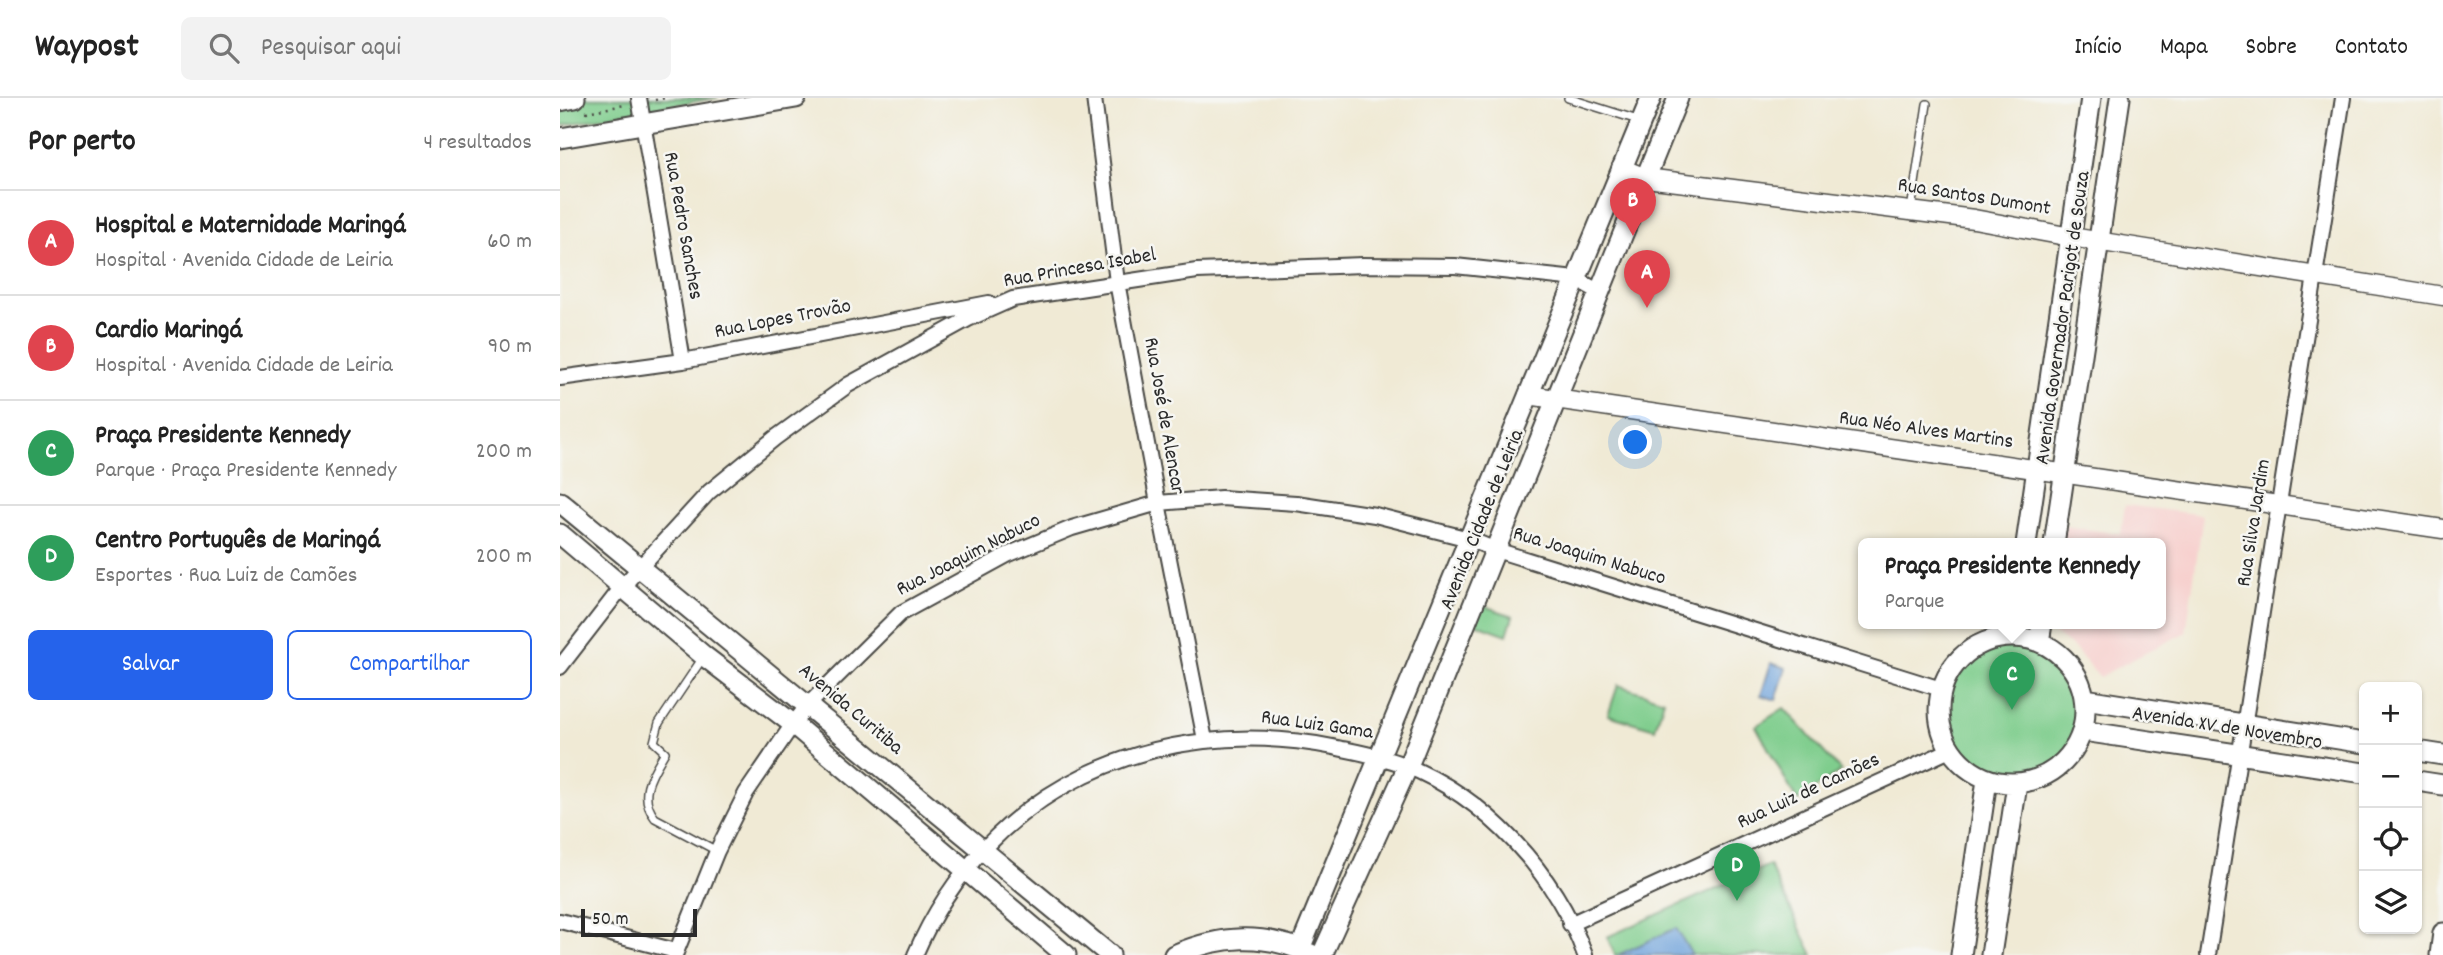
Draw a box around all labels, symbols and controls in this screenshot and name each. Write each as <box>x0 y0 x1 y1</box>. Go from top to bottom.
search box <box>181 17 671 80</box>
text: Waypost <box>35 25 139 72</box>
icon: search <box>205 29 243 67</box>
text: Pesquisar aqui <box>261 30 401 67</box>
text: Início <box>2074 31 2122 65</box>
text: Mapa <box>2160 31 2208 65</box>
text: Sobre <box>2246 31 2297 65</box>
text: Contato <box>2335 31 2408 65</box>
text: Por perto <box>28 122 136 165</box>
text: 4 resultados <box>423 127 532 160</box>
street label: Rua Pedro Sanches <box>654 150 710 302</box>
street label: Avenida Governador Parigot de Souza <box>2029 168 2100 467</box>
street label: Rua Santos Dumont <box>1895 171 2053 225</box>
pin: B <box>1610 178 1656 236</box>
text: Hospital e Maternidade Maringá <box>95 208 406 245</box>
text: A <box>45 226 57 259</box>
text: 60 m <box>487 226 532 259</box>
street label: Rua Princesa Isabel <box>1001 241 1159 297</box>
text: Hospital · Avenida Cidade de Leiria <box>95 245 393 278</box>
pin: A <box>1624 250 1670 308</box>
street label: Rua Lopes Trovão <box>712 292 854 348</box>
text: Cardio Maringá <box>95 313 242 350</box>
text: B <box>46 331 56 364</box>
text: 90 m <box>488 331 532 364</box>
street label: Rua José de Alencar <box>1134 335 1192 497</box>
text: Hospital · Avenida Cidade de Leiria <box>95 350 393 383</box>
street label: Rua Néo Alves Martins <box>1837 404 2015 458</box>
text: Praça Presidente Kennedy <box>95 418 350 455</box>
street label: Avenida Cidade de Leiria <box>1433 424 1533 615</box>
your location <box>1618 425 1652 459</box>
text: C <box>45 436 57 469</box>
text: 200 m <box>476 436 532 469</box>
text: Parque · Praça Presidente Kennedy <box>95 455 397 488</box>
street label: Rua Silva Jardim <box>2230 457 2280 589</box>
street label: Rua Joaquim Nabuco <box>892 507 1046 605</box>
street label: Rua Joaquim Nabuco <box>1509 519 1669 595</box>
text: Centro Português de Maringá <box>95 523 380 560</box>
popup <box>1858 538 2166 629</box>
text: D <box>45 541 57 574</box>
text: 200 m <box>476 541 532 574</box>
text: Praça Presidente Kennedy <box>1884 549 2140 586</box>
text: Esportes · Rua Luiz de Camões <box>95 560 357 593</box>
text: Parque <box>1884 586 1944 619</box>
button: Salvar <box>28 630 273 700</box>
button: Compartilhar <box>287 630 532 700</box>
pin: C <box>1989 652 2035 710</box>
street label: Avenida Curitiba <box>791 657 910 764</box>
map controls <box>2359 682 2422 934</box>
button: + <box>2359 682 2422 745</box>
street label: Avenida XV de Novembro <box>2130 699 2324 759</box>
street label: Rua Luiz Gama <box>1259 703 1376 749</box>
button: − <box>2359 745 2422 808</box>
street label: Rua Luiz de Camões <box>1733 746 1885 838</box>
button: locate <box>2359 808 2422 871</box>
pin: D <box>1714 843 1760 901</box>
button: layers <box>2359 871 2422 934</box>
scale bar <box>581 906 696 938</box>
text: 50 m <box>592 907 629 934</box>

